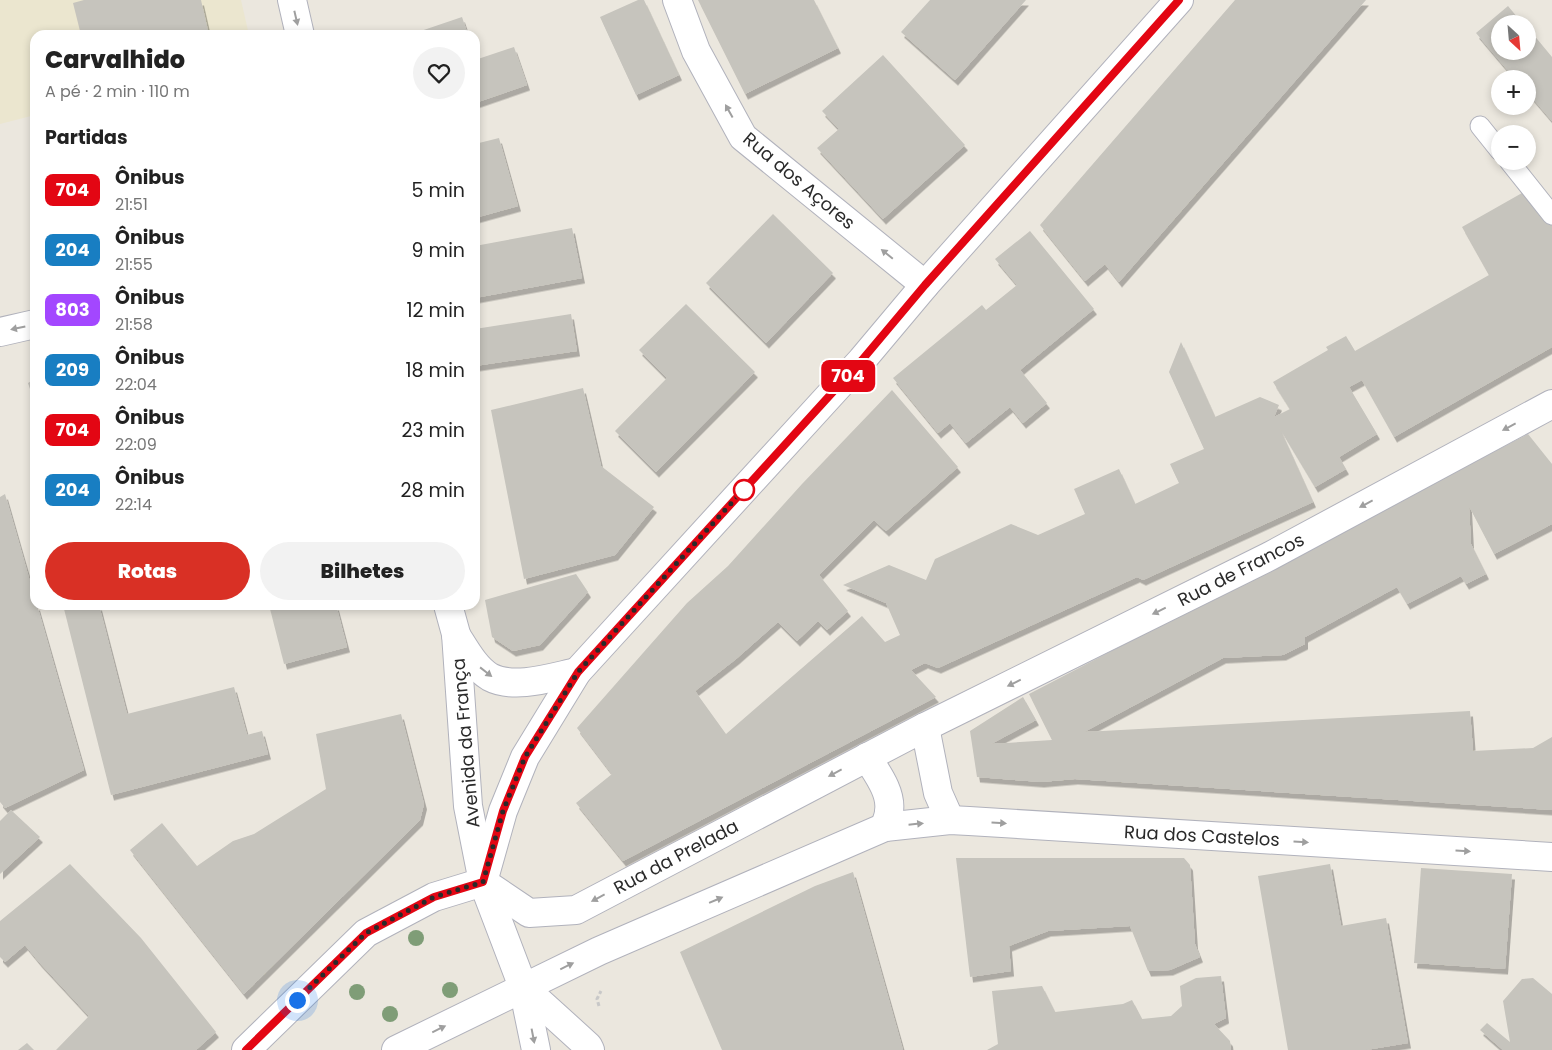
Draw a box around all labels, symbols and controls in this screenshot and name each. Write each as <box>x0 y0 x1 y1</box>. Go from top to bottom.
one-way arrow <box>292 10 300 25</box>
north arrow <box>1491 15 1536 60</box>
map controls <box>1491 15 1536 170</box>
text: Carvalhido <box>45 43 185 76</box>
button: heart <box>413 47 465 99</box>
button: + <box>1491 70 1536 115</box>
text: A pé · 2 min · 110 m <box>45 80 190 103</box>
one-way arrow <box>725 104 733 119</box>
text: Partidas <box>45 124 128 151</box>
button: − <box>1491 125 1536 170</box>
street label: Rua dos Açores <box>738 126 861 235</box>
text: Ônibus <box>115 164 185 191</box>
text: 704 <box>56 177 89 202</box>
text: 5 min <box>412 177 465 204</box>
text: 21:51 <box>115 193 148 216</box>
text: Ônibus <box>115 224 185 251</box>
text: 204 <box>55 237 90 262</box>
text: 9 min <box>412 237 465 264</box>
one-way arrow <box>881 249 894 260</box>
text: 21:55 <box>115 253 153 276</box>
text: Ônibus <box>115 284 185 311</box>
text: 803 <box>55 297 90 322</box>
text: 12 min <box>407 297 465 324</box>
text: 21:58 <box>115 313 153 336</box>
one-way arrow <box>10 324 25 332</box>
text: Ônibus <box>115 344 185 371</box>
text: 209 <box>56 357 89 382</box>
text: 18 min <box>405 357 465 384</box>
line badge: 704 <box>819 360 877 392</box>
text: 704 <box>831 363 865 388</box>
text: 22:04 <box>115 373 157 396</box>
text: Ônibus <box>115 404 185 431</box>
text: 704 <box>56 417 89 442</box>
text: 23 min <box>401 417 465 444</box>
one-way arrow <box>1502 423 1516 431</box>
text: 22:09 <box>115 433 157 456</box>
text: Ônibus <box>115 464 185 491</box>
text: 204 <box>55 477 90 502</box>
text: 28 min <box>401 477 465 504</box>
unlabelled marker <box>733 479 755 501</box>
text: 22:14 <box>115 493 152 516</box>
one-way arrow <box>1359 500 1373 509</box>
street label: Rua de Francos <box>1173 527 1308 612</box>
button: Rotas <box>45 542 250 600</box>
button: Bilhetes <box>260 542 465 600</box>
one-way arrow <box>1152 607 1167 615</box>
street label: Avenida da França <box>446 657 485 829</box>
one-way arrow <box>479 667 493 677</box>
one-way arrow <box>1006 678 1021 687</box>
one-way arrow <box>828 769 842 778</box>
street label: Rua da Prelada <box>609 813 742 900</box>
street label: Rua dos Castelos <box>1124 819 1280 852</box>
one-way arrow <box>908 820 924 828</box>
one-way arrow <box>991 820 1007 828</box>
one-way arrow <box>1293 838 1309 846</box>
one-way arrow <box>1455 848 1471 856</box>
one-way arrow <box>591 894 605 902</box>
one-way arrow <box>709 896 724 904</box>
one-way arrow <box>560 962 575 970</box>
your location <box>285 988 310 1013</box>
one-way arrow <box>432 1024 447 1033</box>
one-way arrow <box>529 1028 537 1043</box>

